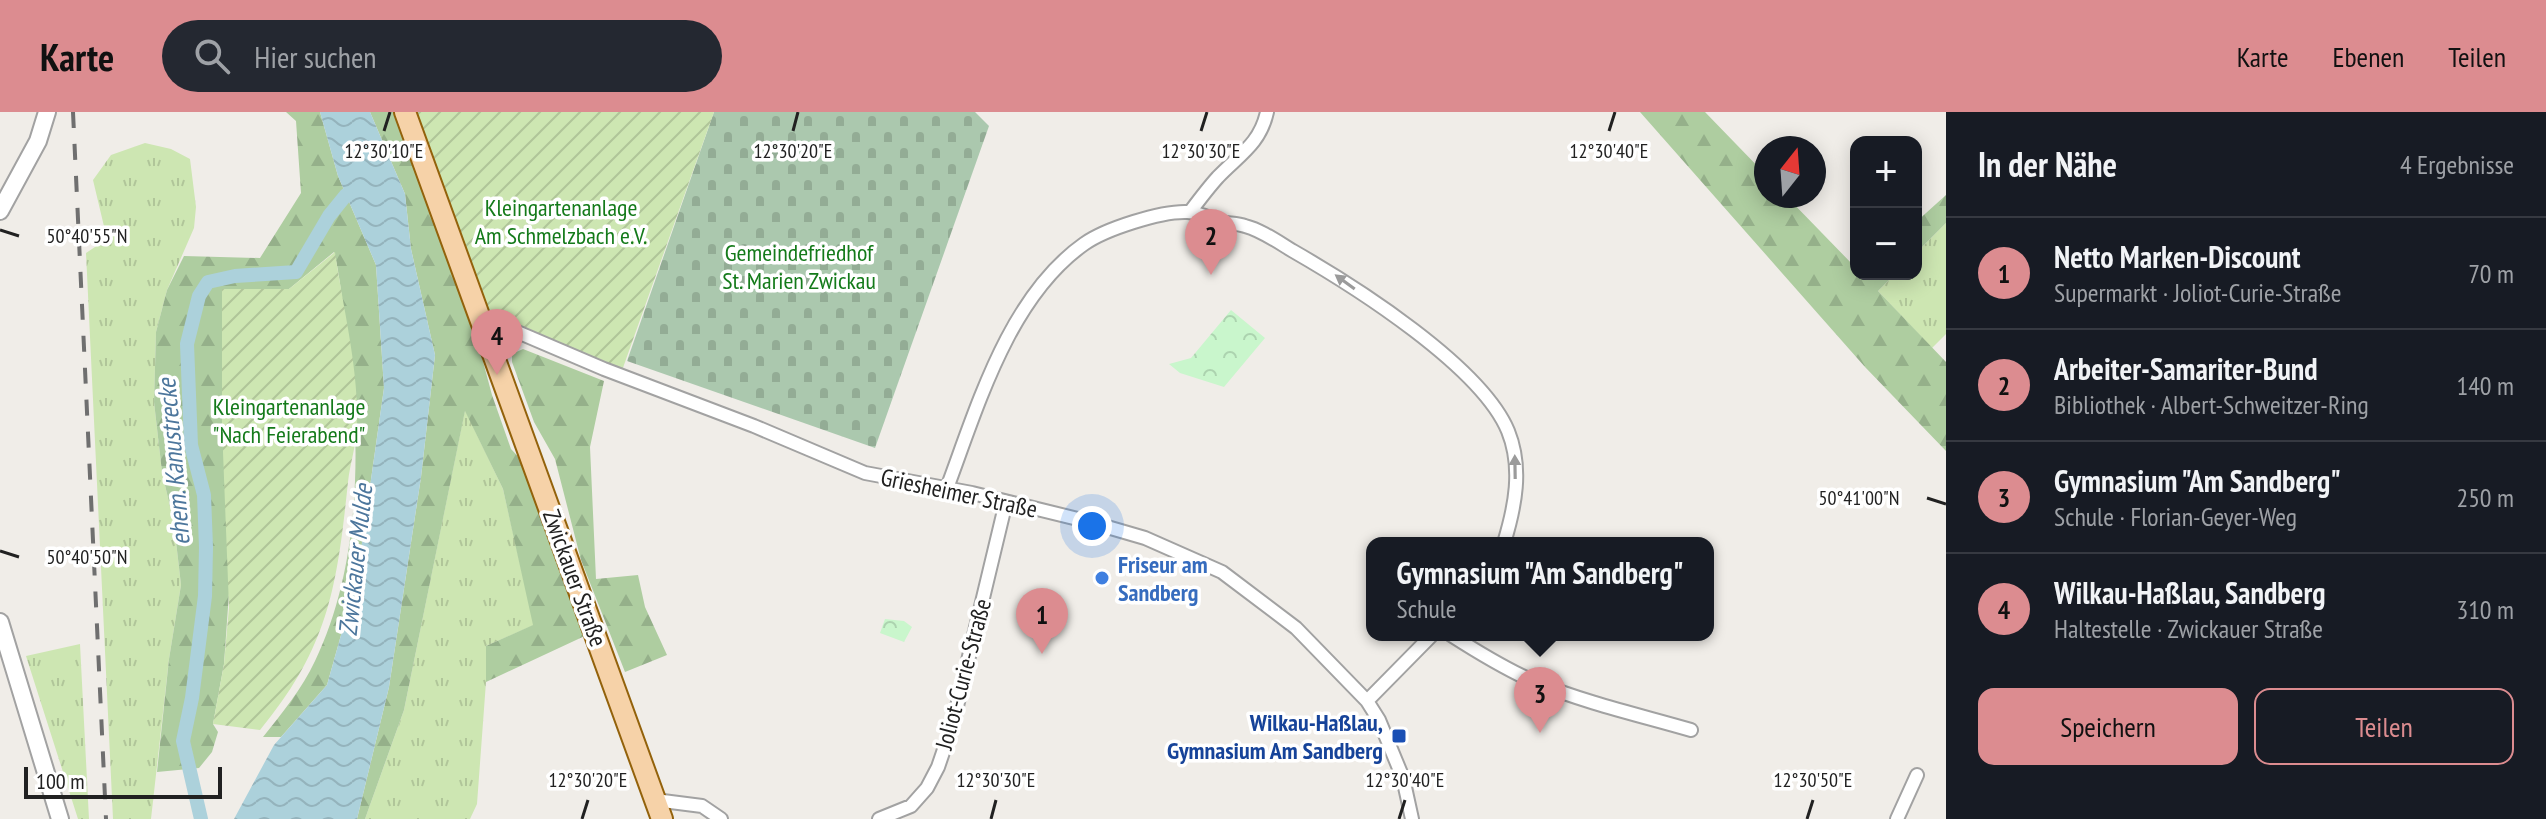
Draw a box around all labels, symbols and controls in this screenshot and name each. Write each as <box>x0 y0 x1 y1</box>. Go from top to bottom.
search box <box>162 20 722 92</box>
text: Karte <box>40 32 114 81</box>
icon: search <box>190 34 234 78</box>
text: Hier suchen <box>254 37 376 76</box>
text: Karte <box>2237 38 2288 75</box>
text: Ebenen <box>2332 38 2404 75</box>
text: Teilen <box>2448 38 2506 75</box>
north arrow <box>1754 136 1826 208</box>
map controls <box>1850 136 1922 280</box>
button: + <box>1850 136 1922 208</box>
text: 12°30'10"E <box>345 138 423 164</box>
text: 12°30'20"E <box>754 138 832 164</box>
text: 12°30'30"E <box>1162 138 1240 164</box>
text: 12°30'40"E <box>1570 138 1648 164</box>
text: In der Nähe <box>1978 142 2117 186</box>
text: 4 Ergebnisse <box>2400 148 2514 181</box>
park label: Kleingartenanlage Am Schmelzbach e.V. <box>475 192 647 251</box>
button: − <box>1850 208 1922 280</box>
pin: 2 <box>1185 209 1237 275</box>
text: 50°40'55"N <box>47 223 127 249</box>
park label: Gemeindefriedhof St. Marien Zwickau <box>722 237 876 296</box>
text: Netto Marken-Discount <box>2054 237 2301 276</box>
text: 1 <box>1998 257 2010 290</box>
text: 70 m <box>2468 257 2514 290</box>
one-way arrow <box>1334 275 1355 290</box>
text: Supermarkt · Joliot-Curie-Straße <box>2054 276 2342 309</box>
pin: 4 <box>471 309 523 375</box>
text: Arbeiter-Samariter-Bund <box>2054 349 2318 388</box>
text: 2 <box>1998 369 2010 402</box>
text: 140 m <box>2456 369 2514 402</box>
water label: ehem. Kanustrecke <box>149 375 197 547</box>
text: Bibliothek · Albert-Schweitzer-Ring <box>2054 388 2369 421</box>
park label: Kleingartenanlage "Nach Feierabend" <box>213 391 365 450</box>
one-way arrow <box>1509 454 1521 479</box>
street label: Griesheimer Straße <box>878 461 1040 525</box>
text: Gymnasium "Am Sandberg" <box>2054 461 2341 500</box>
water label: Zwickauer Mulde <box>331 480 380 637</box>
text: 3 <box>1998 481 2010 514</box>
text: 250 m <box>2456 481 2514 514</box>
text: 50°41'00"N <box>1819 485 1899 511</box>
text: Schule · Florian-Geyer-Weg <box>2054 500 2297 533</box>
street label: Zwickauer Straße <box>536 505 614 651</box>
your location <box>1072 506 1112 546</box>
popup <box>1366 537 1714 641</box>
text: 50°40'50"N <box>47 544 127 570</box>
place label: Friseur am Sandberg <box>1118 549 1208 608</box>
text: Gymnasium "Am Sandberg" <box>1397 553 1683 592</box>
marker: Friseur am Sandberg <box>1093 569 1111 587</box>
text: Wilkau-Haßlau, Sandberg <box>2054 573 2326 612</box>
pin: 1 <box>1016 588 1068 654</box>
text: Schule <box>1397 592 1456 625</box>
text: 4 <box>1998 593 2010 626</box>
text: 310 m <box>2456 593 2514 626</box>
street label: Joliot-Curie-Straße <box>928 595 998 754</box>
text: Haltestelle · Zwickauer Straße <box>2054 612 2323 645</box>
pin: 3 <box>1514 667 1566 733</box>
button: Speichern <box>1978 688 2238 765</box>
button: Teilen <box>2254 688 2514 765</box>
place label: Wilkau-Haßlau, Gymnasium Am Sandberg <box>1167 707 1383 766</box>
marker: Wilkau-Haßlau, Gymnasium Am Sandberg <box>1390 727 1408 745</box>
scale bar <box>24 763 222 799</box>
text: 100 m <box>36 767 85 795</box>
text: 12°30'20"E <box>549 767 627 793</box>
text: 12°30'30"E <box>957 767 1035 793</box>
text: 12°30'40"E <box>1366 767 1444 793</box>
text: 12°30'50"E <box>1774 767 1852 793</box>

